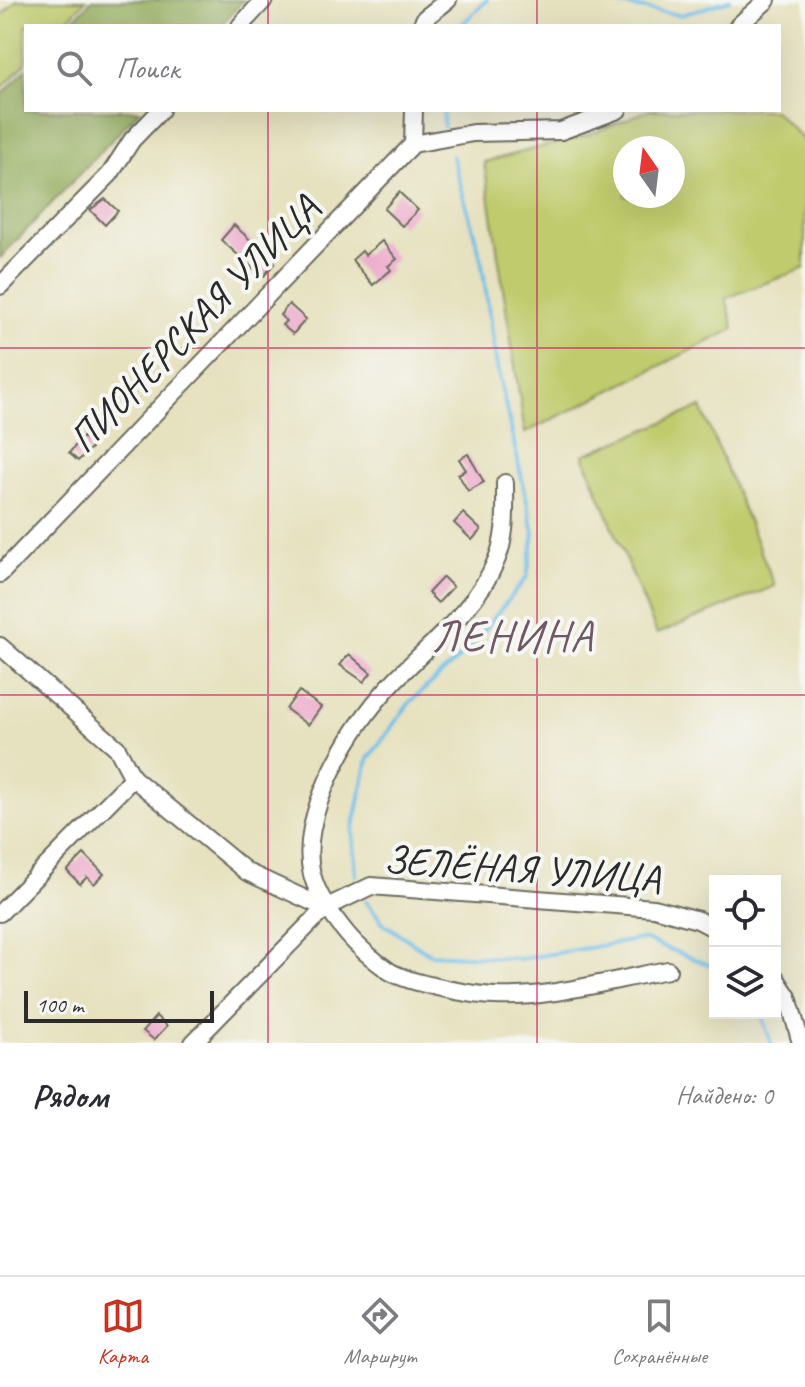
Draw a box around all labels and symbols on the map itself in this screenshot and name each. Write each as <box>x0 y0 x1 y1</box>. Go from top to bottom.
north arrow <box>613 136 685 208</box>
street label: ПИОНЕРСКАЯ УЛИЦА <box>58 184 330 463</box>
district label: ЛЕНИНА <box>432 609 594 664</box>
street label: ЗЕЛЁНАЯ УЛИЦА <box>382 834 663 904</box>
scale bar <box>24 987 214 1023</box>

